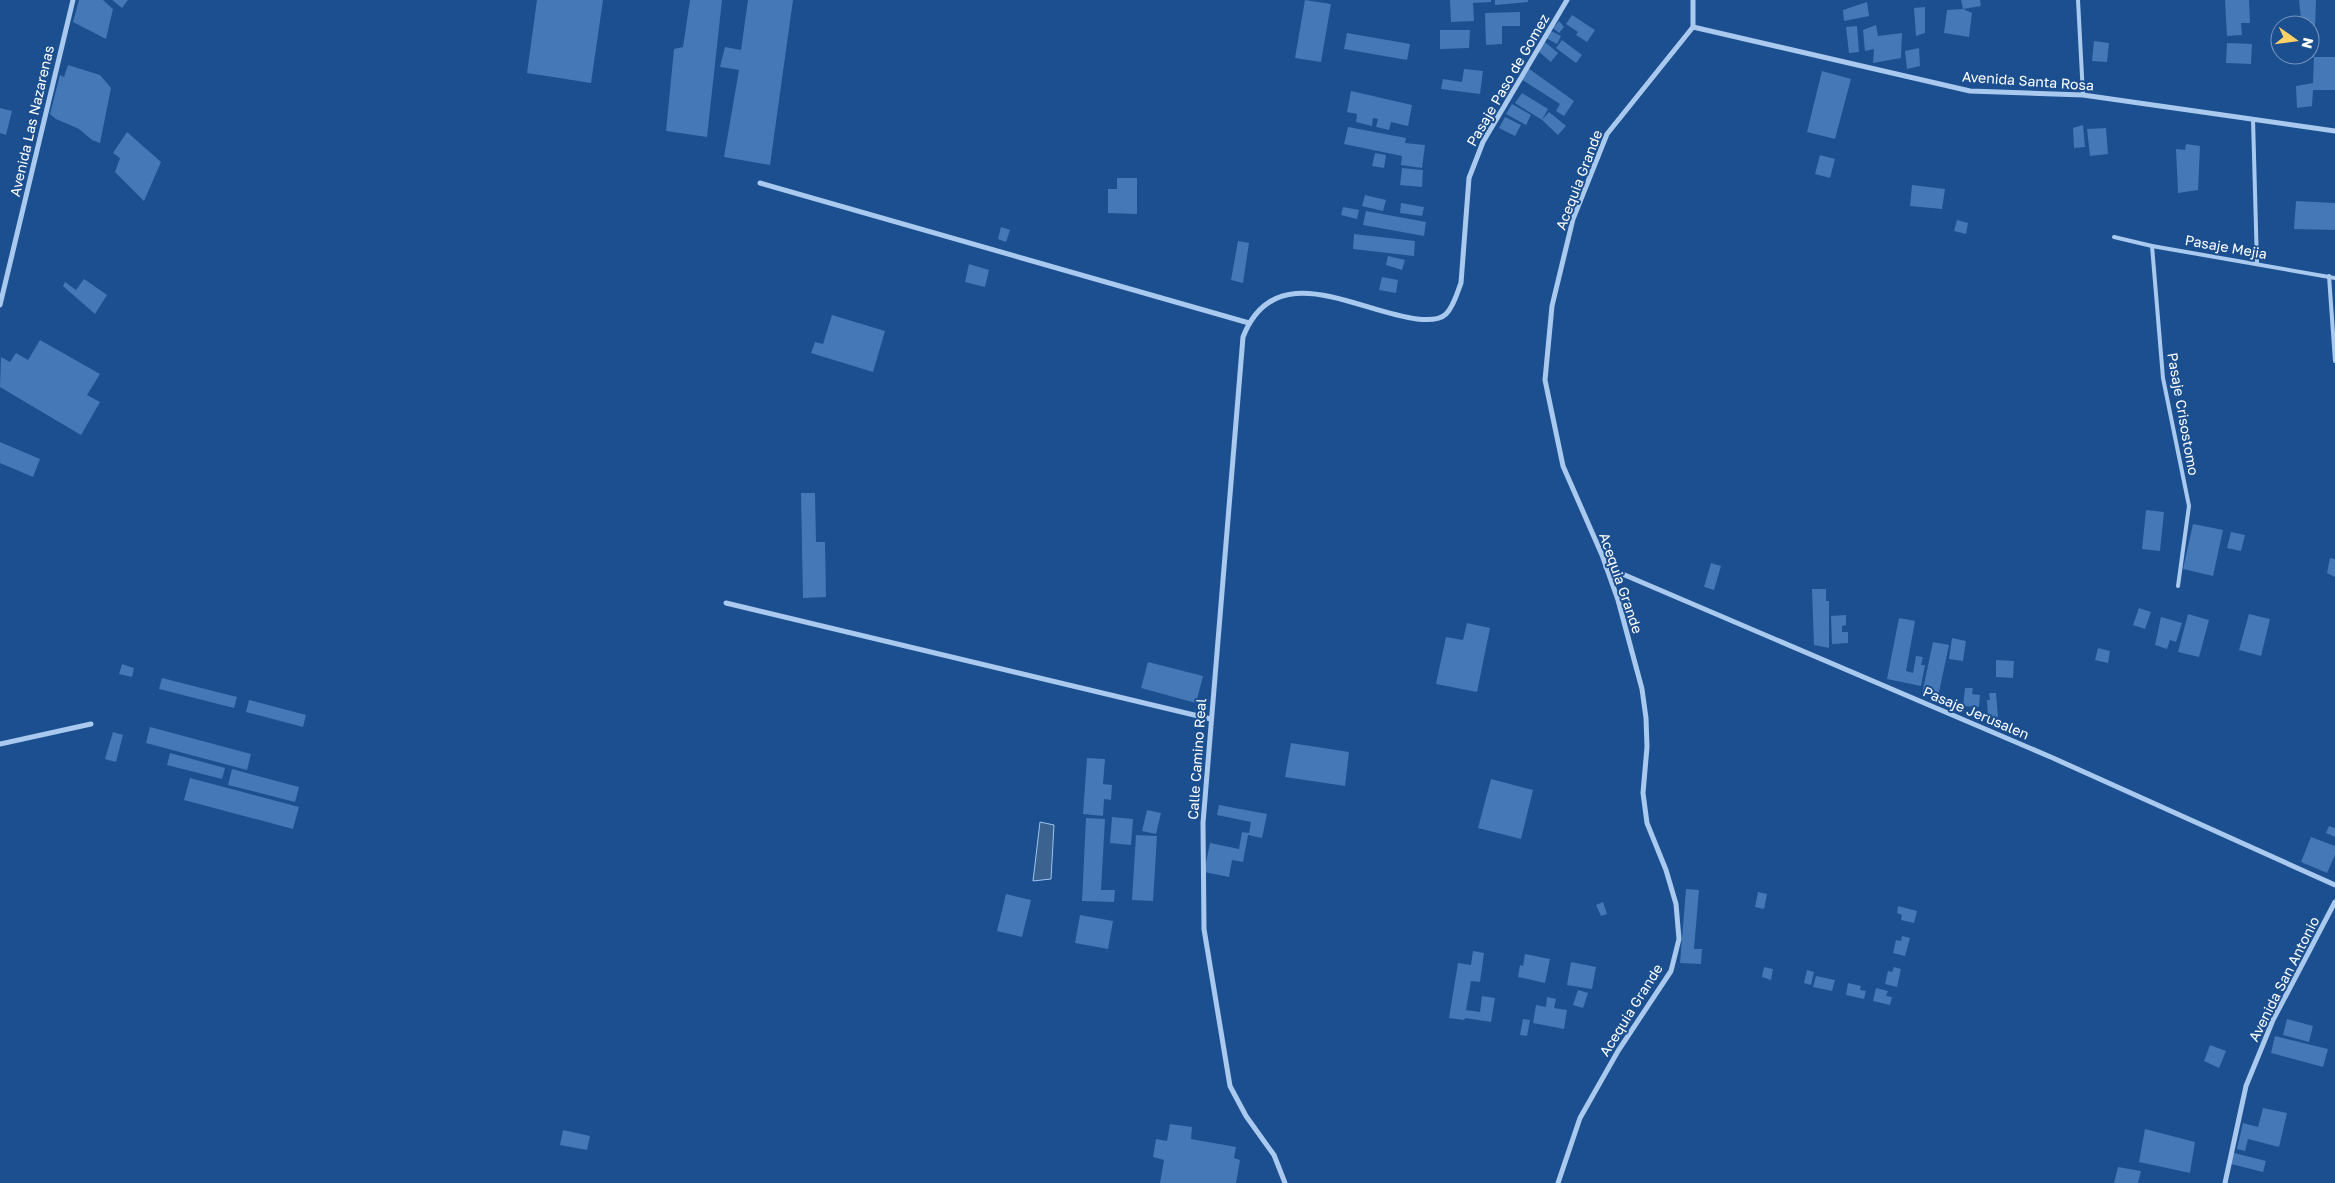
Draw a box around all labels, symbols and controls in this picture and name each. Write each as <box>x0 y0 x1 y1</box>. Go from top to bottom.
street label: Pasaje Paso de Gomez <box>1463 11 1552 149</box>
north arrow <box>2270 15 2320 65</box>
text: N <box>2299 36 2318 50</box>
street label: Avenida Las Nazarenas <box>6 44 57 198</box>
street label: Avenida Santa Rosa <box>1962 67 2094 94</box>
street label: Acequia Grande <box>1552 127 1605 232</box>
street label: Pasaje Mejia <box>2184 231 2269 262</box>
street label: Pasaje Crisostomo <box>2164 351 2203 477</box>
street label: Acequia Grande <box>1596 530 1647 636</box>
street label: Pasaje Jerusalen <box>1920 682 2032 743</box>
street label: Calle Camino Real <box>1184 698 1209 820</box>
street label: Avenida San Antonio <box>2245 913 2322 1044</box>
street label: Acequia Grande <box>1595 960 1666 1059</box>

